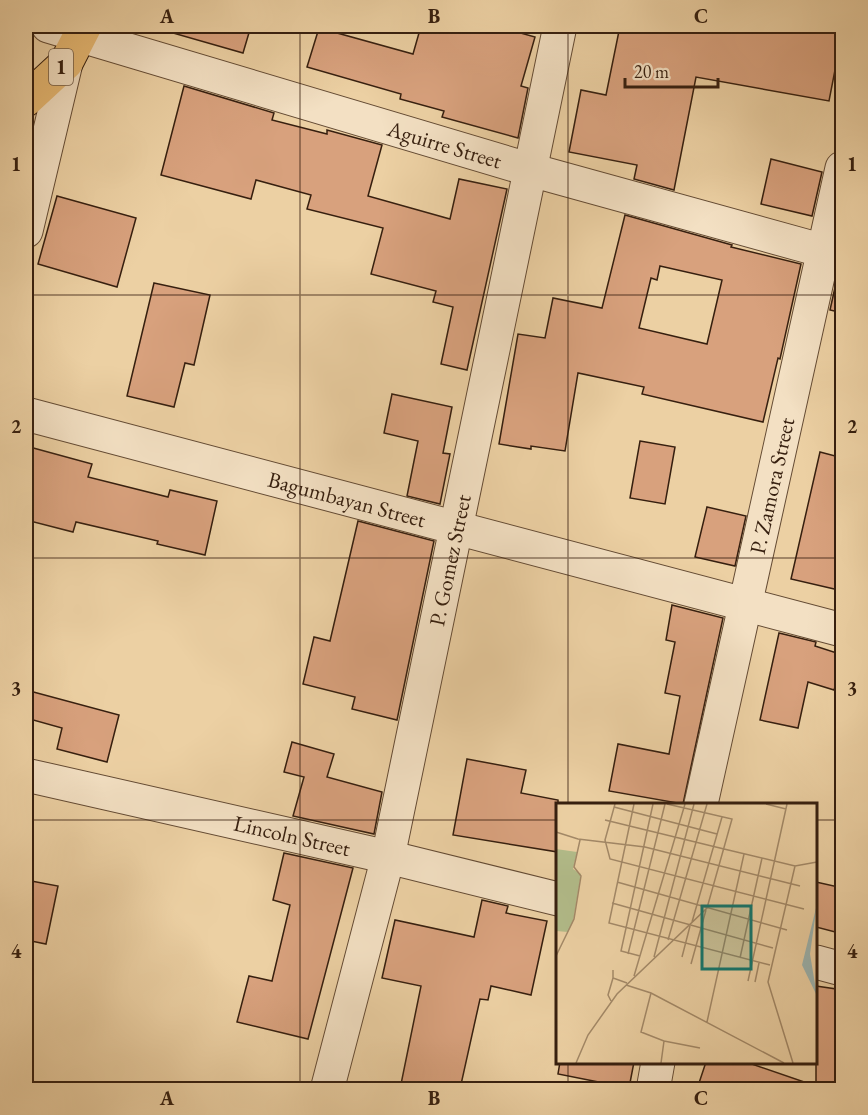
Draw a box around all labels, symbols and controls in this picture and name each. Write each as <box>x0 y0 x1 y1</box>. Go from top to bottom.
text: A <box>159 3 175 29</box>
text: B <box>428 3 440 29</box>
text: C <box>694 3 708 29</box>
road number: 1 <box>49 49 73 85</box>
scale bar <box>625 51 718 89</box>
text: 20 m <box>634 60 669 83</box>
street label: Aguirre Street <box>383 114 505 176</box>
text: 1 <box>11 151 21 177</box>
text: 1 <box>847 151 857 177</box>
text: 2 <box>11 413 22 439</box>
text: 2 <box>847 413 858 439</box>
street label: P. Zamora Street <box>743 415 801 557</box>
street label: Bagumbayan Street <box>265 465 429 534</box>
street label: P. Gomez Street <box>422 492 478 629</box>
text: 3 <box>11 675 21 701</box>
text: 3 <box>847 675 857 701</box>
inset map <box>556 803 817 1064</box>
street label: Lincoln Street <box>231 809 353 863</box>
text: 4 <box>11 938 22 964</box>
text: 4 <box>847 938 858 964</box>
text: A <box>159 1085 175 1111</box>
text: B <box>428 1085 440 1111</box>
text: C <box>694 1085 708 1111</box>

